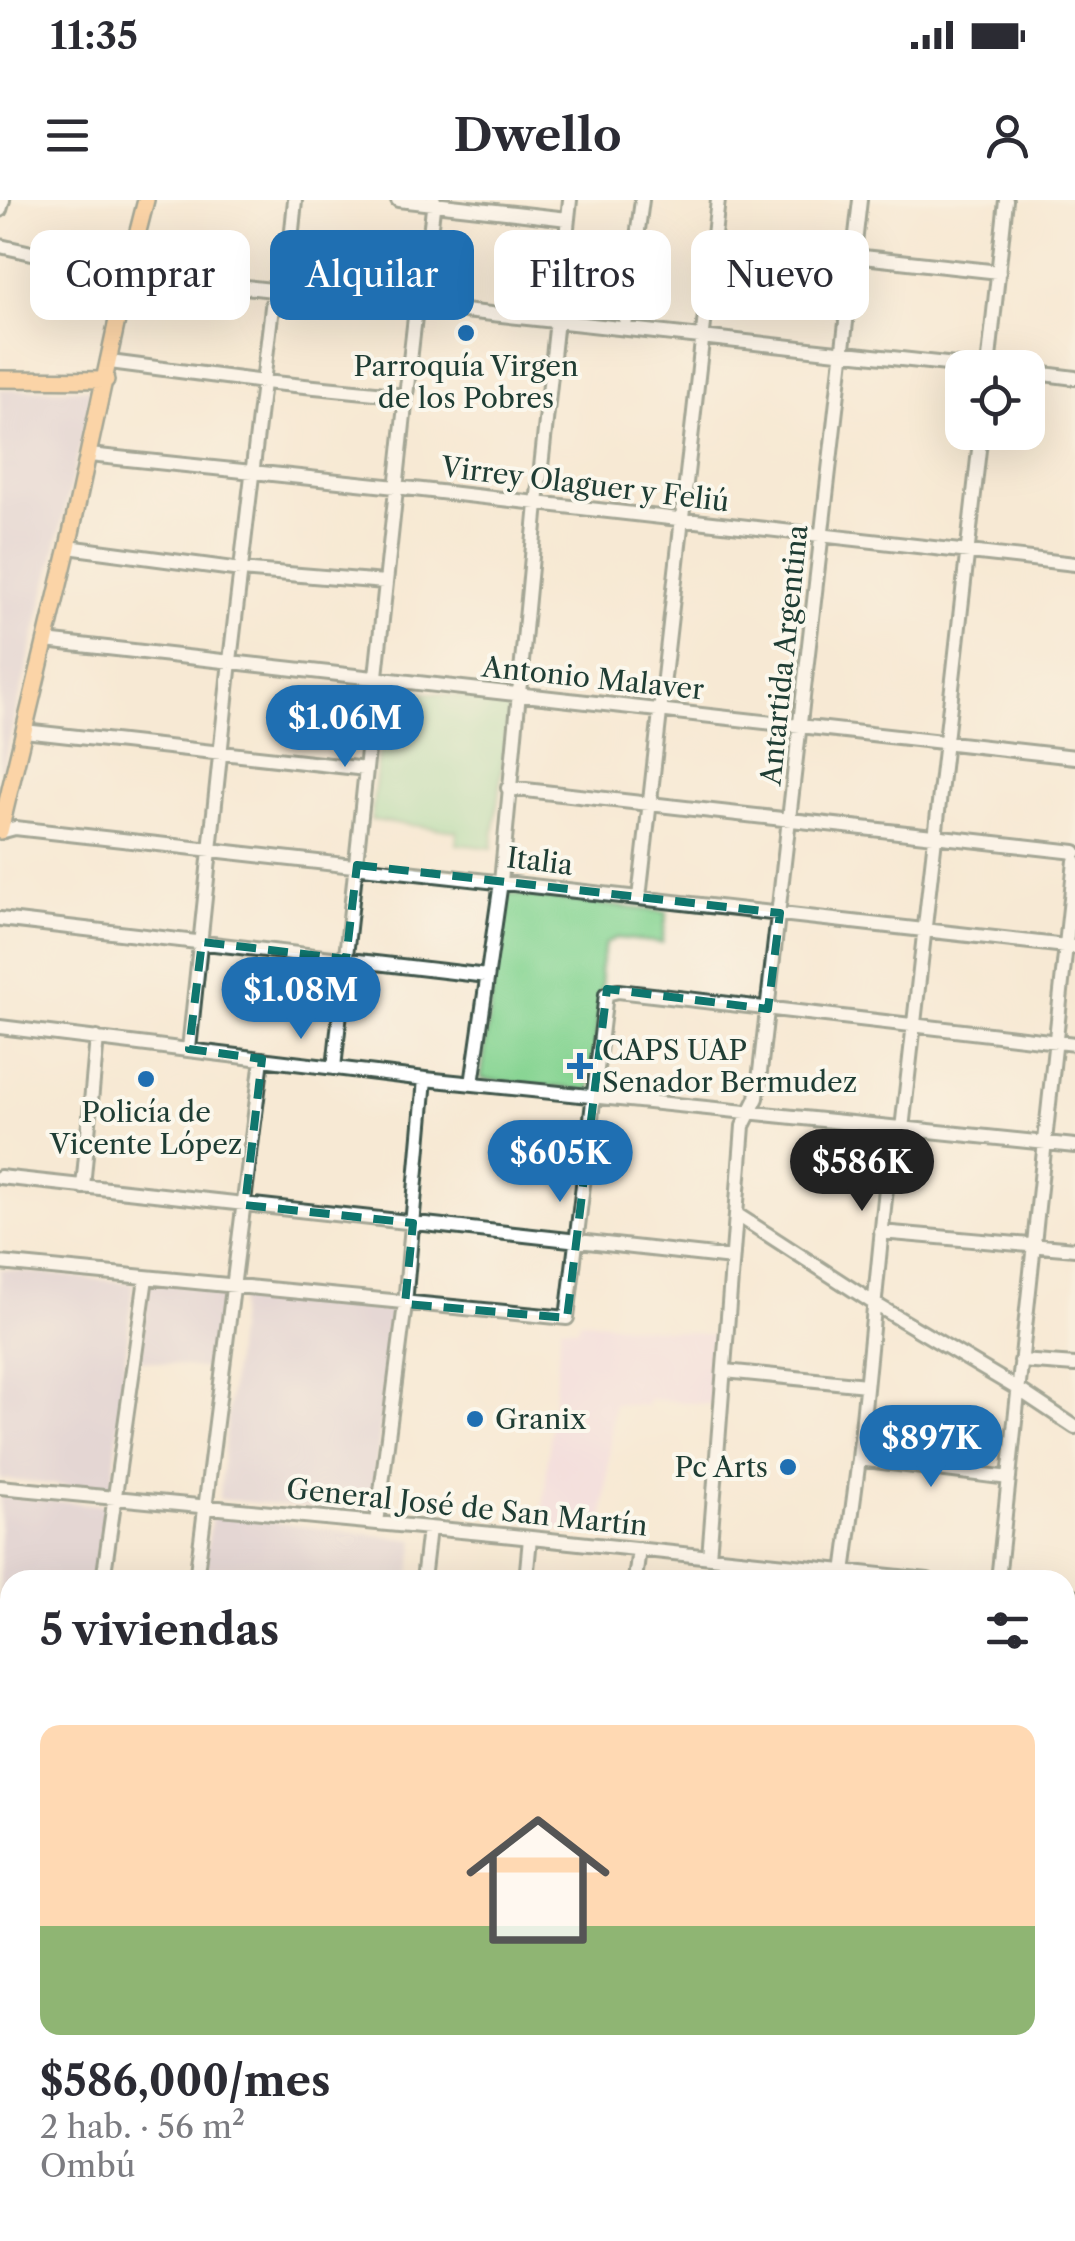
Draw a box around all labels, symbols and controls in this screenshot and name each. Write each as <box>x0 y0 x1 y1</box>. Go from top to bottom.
text: 11:35 <box>50 12 138 59</box>
text: Dwello <box>453 107 622 163</box>
icon: menu <box>40 108 95 163</box>
icon: person <box>980 108 1035 163</box>
chip: Comprar <box>30 230 250 320</box>
chip: Alquilar <box>270 230 474 320</box>
chip: Filtros <box>494 230 671 320</box>
chip: Nuevo <box>691 230 869 320</box>
marker: Parroquía Virgen de los Pobres <box>455 322 477 344</box>
place label: Parroquía Virgen de los Pobres <box>354 349 579 415</box>
map controls <box>945 350 1045 450</box>
button: locate <box>945 350 1045 450</box>
street label: Virrey Olaguer y Feliú <box>438 449 731 519</box>
street label: Antartida Argentina <box>753 523 815 788</box>
street label: Antonio Malaver <box>479 649 706 707</box>
pin: $1.06M <box>264 685 426 770</box>
text: $1.06M <box>288 698 402 737</box>
street label: Italia <box>505 840 575 882</box>
pin: $1.08M <box>220 957 382 1042</box>
text: $1.08M <box>244 970 358 1009</box>
place label: CAPS UAP Senador Bermudez <box>602 1033 857 1099</box>
marker: CAPS UAP Senador Bermudez <box>567 1053 593 1079</box>
marker: Policía de Vicente López <box>135 1068 157 1090</box>
place label: Policía de Vicente López <box>49 1095 242 1161</box>
pin: $605K <box>490 1120 630 1205</box>
pin: $586K <box>792 1129 932 1214</box>
text: $605K <box>510 1133 610 1172</box>
text: $586K <box>812 1142 912 1181</box>
place label: Granix <box>495 1402 587 1436</box>
pin: $897K <box>861 1405 1001 1490</box>
marker: Granix <box>464 1408 486 1430</box>
text: $897K <box>882 1418 980 1457</box>
place label: Pc Arts <box>675 1450 768 1484</box>
marker: Pc Arts <box>777 1456 799 1478</box>
street label: General José de San Martín <box>285 1471 649 1543</box>
icon: filters <box>980 1603 1035 1658</box>
text: 5 viviendas <box>40 1604 279 1656</box>
icon: home <box>448 1790 628 1970</box>
text: $586,000/mes <box>40 2055 330 2107</box>
text: 2 hab. · 56 m² <box>40 2107 245 2146</box>
text: Ombú <box>40 2146 135 2185</box>

